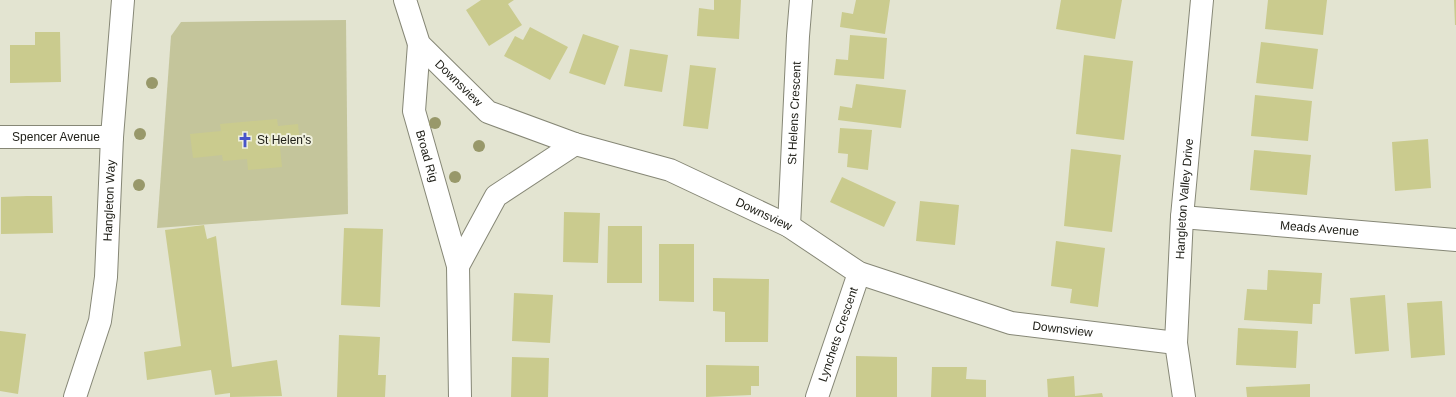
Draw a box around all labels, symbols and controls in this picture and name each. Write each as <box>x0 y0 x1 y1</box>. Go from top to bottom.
street label: Downsview <box>432 57 486 110</box>
street label: St Helens Crescent <box>785 60 804 165</box>
street label: Broad Rig <box>413 128 441 184</box>
street label: Spencer Avenue <box>12 130 100 144</box>
church icon: St Helen's <box>236 131 254 149</box>
place label: St Helen's <box>257 133 311 147</box>
street label: Hangleton Valley Drive <box>1173 137 1196 260</box>
street label: Hangleton Way <box>101 159 118 242</box>
street label: Downsview <box>733 195 795 234</box>
street label: Meads Avenue <box>1279 218 1360 239</box>
street label: Lynchets Crescent <box>816 285 861 384</box>
street label: Downsview <box>1032 319 1094 340</box>

